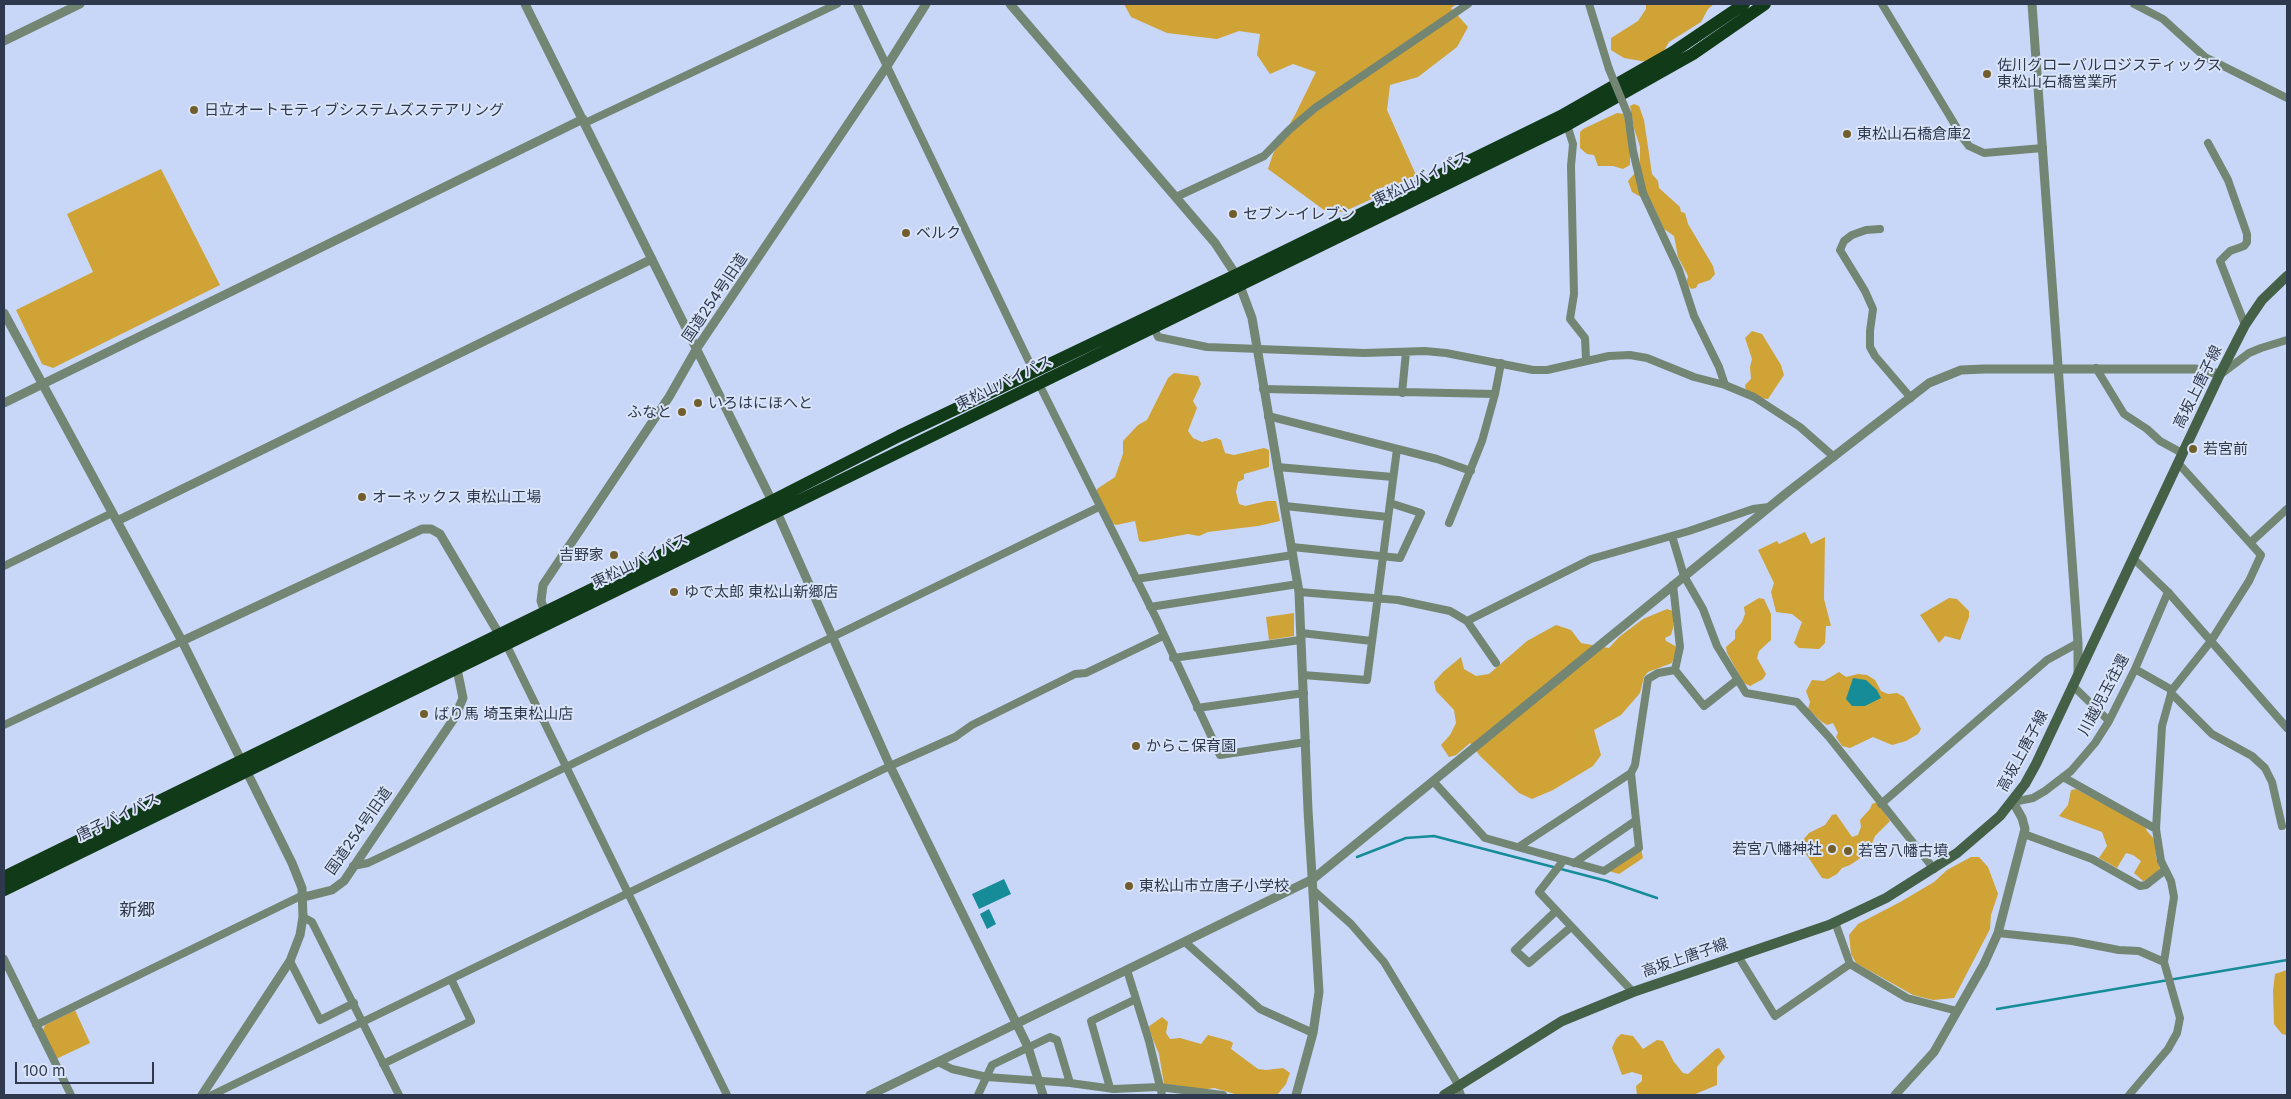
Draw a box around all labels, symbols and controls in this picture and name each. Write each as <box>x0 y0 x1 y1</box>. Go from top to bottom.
place label: 佐川グローバルロジスティックス 東松山石橋営業所 <box>1997 56 2222 91</box>
marker: 佐川グローバルロジスティックス 東松山石橋営業所 <box>1981 68 1993 80</box>
place label: 日立オートモティブシステムズステアリング <box>204 101 504 119</box>
marker: 日立オートモティブシステムズステアリング <box>188 104 200 116</box>
place label: 東松山石橋倉庫2 <box>1857 125 1971 143</box>
marker: 東松山石橋倉庫2 <box>1841 128 1853 140</box>
street label: 東松山バイパス <box>1370 148 1472 210</box>
place label: セブン-イレブン <box>1243 205 1355 223</box>
marker: セブン-イレブン <box>1227 208 1239 220</box>
place label: ベルク <box>916 224 961 242</box>
marker: ベルク <box>900 227 912 239</box>
street label: 国道254号旧道 <box>679 250 751 346</box>
street label: 高坂上唐子線 <box>2170 343 2226 431</box>
street label: 東松山バイパス <box>953 352 1055 414</box>
place label: いろはにほへと <box>708 394 813 412</box>
marker: いろはにほへと <box>692 397 704 409</box>
place label: ふなと <box>627 403 672 421</box>
marker: ふなと <box>676 406 688 418</box>
place label: 若宮前 <box>2203 440 2248 458</box>
marker: 若宮前 <box>2187 443 2199 455</box>
place label: オーネックス 東松山工場 <box>372 488 541 506</box>
marker: オーネックス 東松山工場 <box>356 491 368 503</box>
street label: 東松山バイパス <box>589 530 691 592</box>
place label: 吉野家 <box>559 546 604 564</box>
marker: 吉野家 <box>608 549 620 561</box>
place label: ゆで太郎 東松山新郷店 <box>684 583 838 601</box>
marker: ゆで太郎 東松山新郷店 <box>668 586 680 598</box>
street label: 川越児玉往還 <box>2075 651 2133 739</box>
place label: ばり馬 埼玉東松山店 <box>434 705 573 723</box>
street label: 高坂上唐子線 <box>1994 707 2052 795</box>
marker: ばり馬 埼玉東松山店 <box>418 708 430 720</box>
place label: からこ保育園 <box>1146 737 1236 755</box>
marker: からこ保育園 <box>1130 740 1142 752</box>
street label: 国道254号旧道 <box>322 784 396 878</box>
street label: 唐子バイパス <box>74 789 162 845</box>
place label: 若宮八幡神社 <box>1732 840 1822 858</box>
place label: 若宮八幡古墳 <box>1858 842 1948 860</box>
marker: 若宮八幡神社 <box>1826 843 1838 855</box>
marker: 若宮八幡古墳 <box>1842 845 1854 857</box>
place label: 東松山市立唐子小学校 <box>1139 877 1289 895</box>
marker: 東松山市立唐子小学校 <box>1123 880 1135 892</box>
district label: 新郷 <box>119 900 155 922</box>
street label: 高坂上唐子線 <box>1640 935 1730 981</box>
scale bar <box>18 1052 156 1084</box>
text: 100 m <box>23 1061 65 1080</box>

